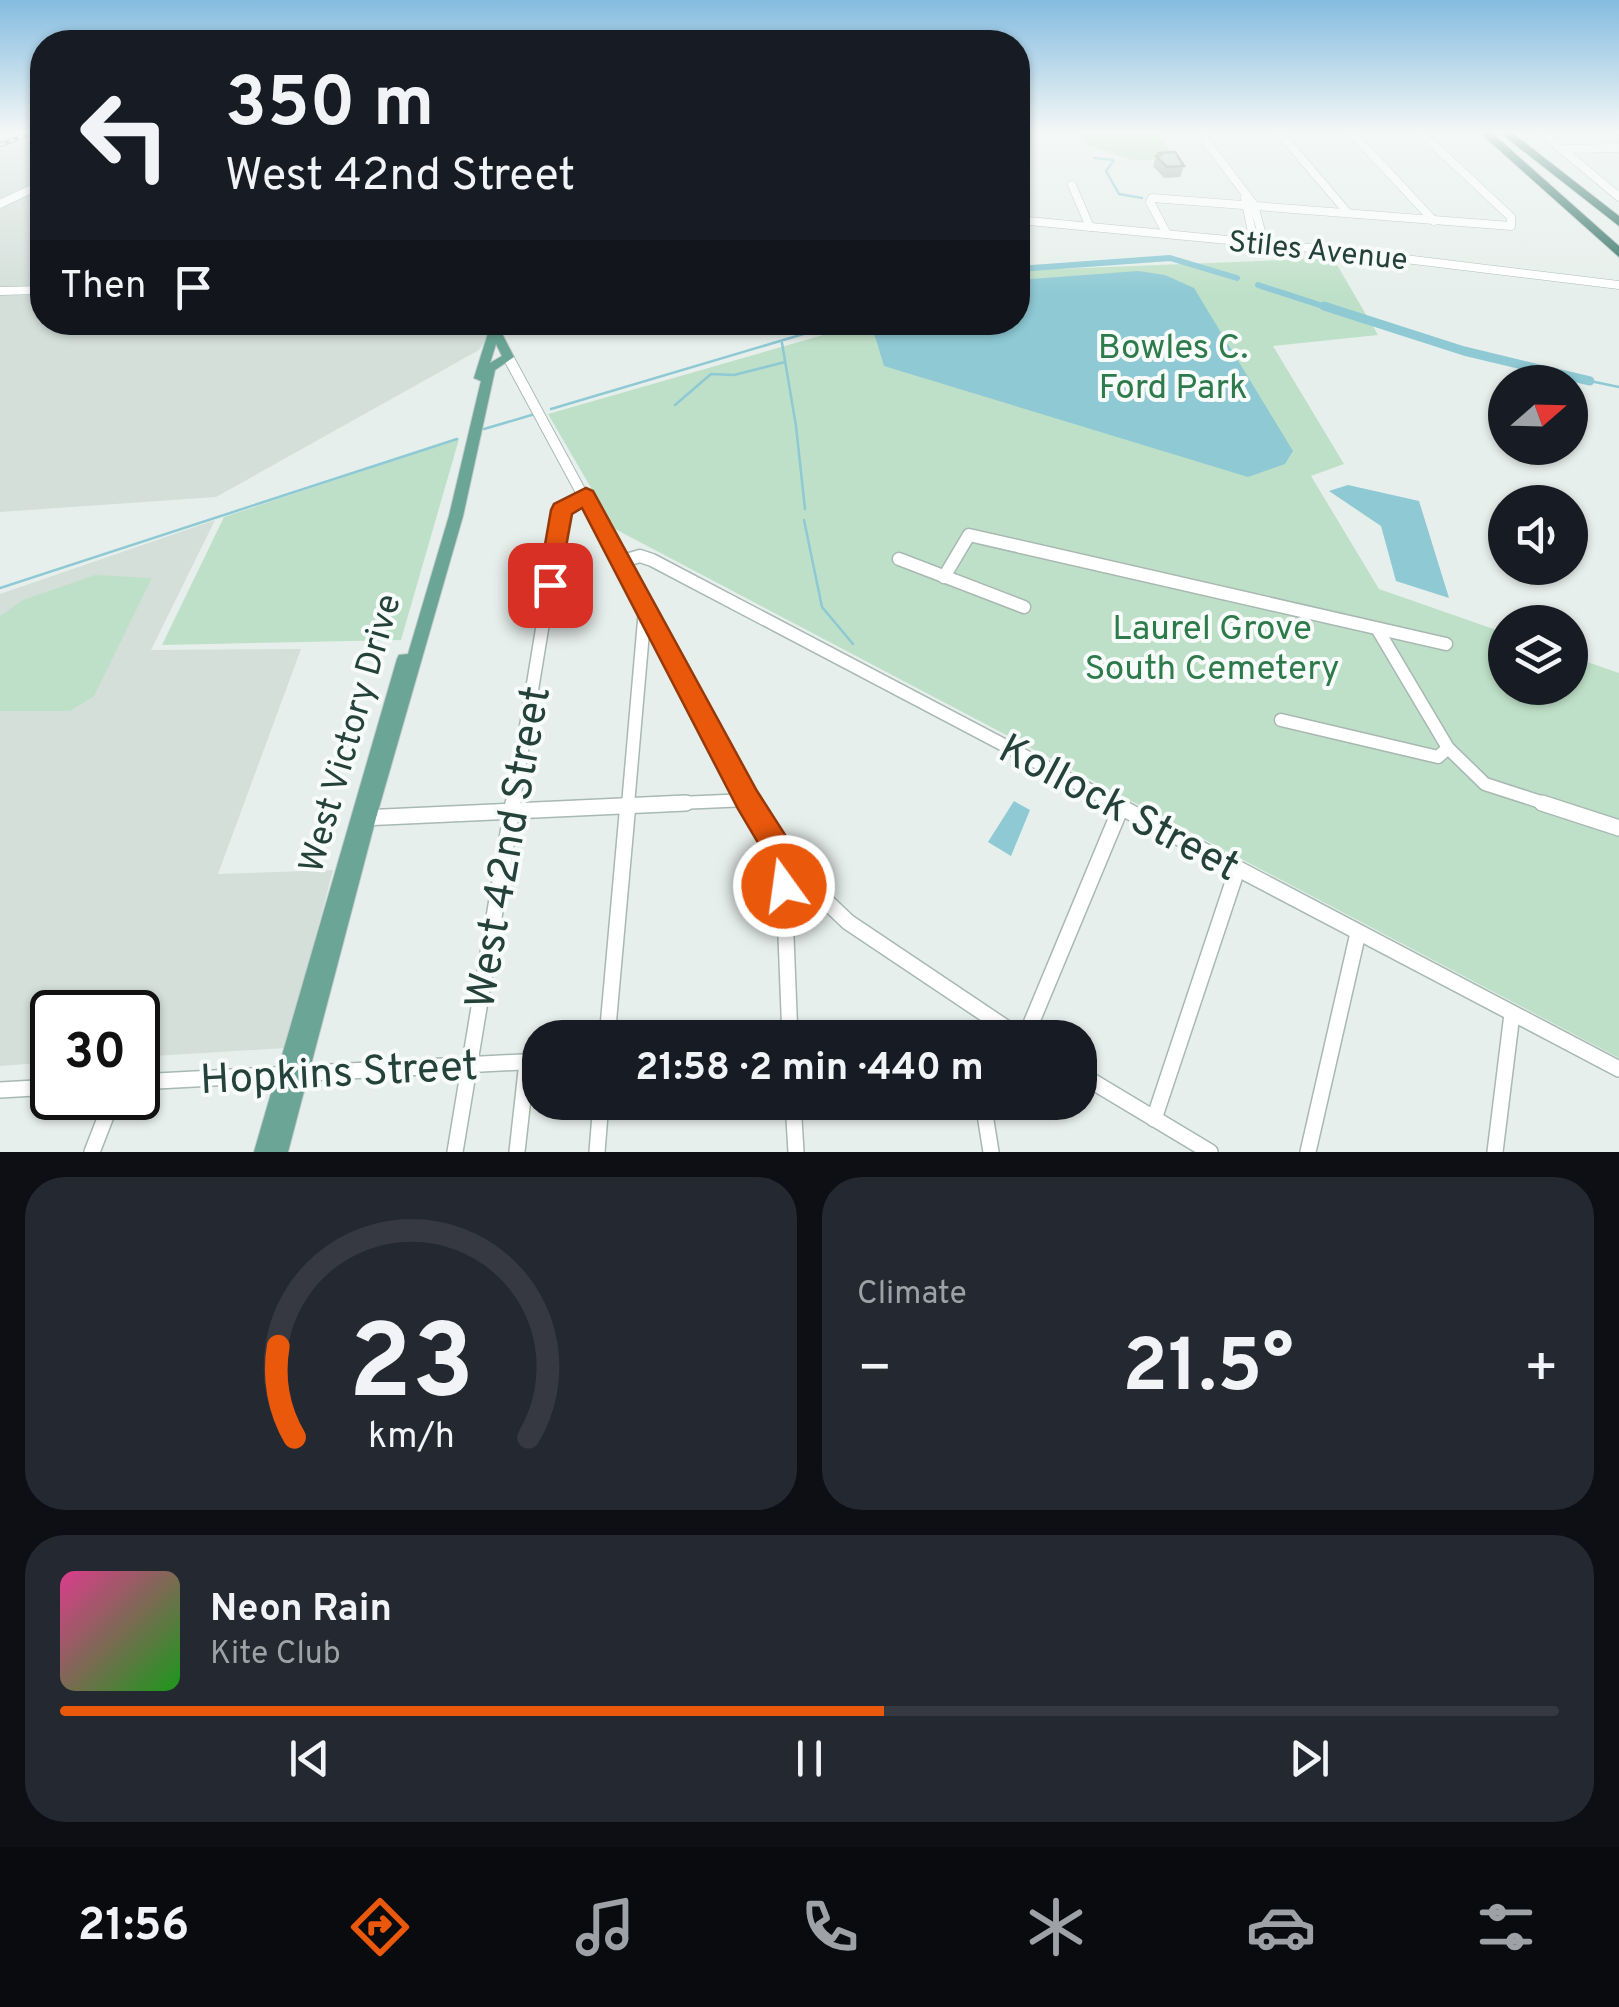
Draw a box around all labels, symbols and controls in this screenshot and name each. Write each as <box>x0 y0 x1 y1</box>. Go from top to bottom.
text: 350 m <box>225 62 434 151</box>
icon: left <box>60 70 190 200</box>
text: West 42nd Street <box>225 149 575 206</box>
street label: Stiles Avenue <box>1226 225 1409 280</box>
icon: arrive <box>166 260 221 315</box>
text: Then <box>60 263 146 312</box>
park label: Bowles C. Ford Park <box>1098 327 1248 411</box>
north arrow <box>1488 365 1588 465</box>
map controls <box>1488 365 1588 705</box>
button: sound <box>1488 485 1588 585</box>
pin <box>508 543 593 628</box>
icon: arrive <box>523 558 578 613</box>
street label: West Victory Drive <box>291 589 413 878</box>
button: layers <box>1488 605 1588 705</box>
park label: Laurel Grove South Cemetery <box>1084 608 1340 692</box>
street label: West 42nd Street <box>456 682 565 1013</box>
street label: Kollock Street <box>988 724 1247 896</box>
position arrow <box>732 834 836 938</box>
speed limit sign: 30 <box>30 990 160 1120</box>
street label: Hopkins Street <box>199 1042 480 1109</box>
text: 21:58 · 2 min · 440 m <box>635 1045 984 1094</box>
text: Climate <box>857 1275 967 1315</box>
text: 23 <box>348 1303 474 1435</box>
text: 21.5° <box>1122 1323 1294 1418</box>
text: − <box>857 1336 892 1406</box>
text: + <box>1524 1336 1559 1406</box>
text: km/h <box>368 1415 454 1461</box>
text: Neon Rain <box>210 1586 392 1635</box>
text: Kite Club <box>210 1635 341 1675</box>
icon: previous <box>282 1731 337 1786</box>
icon: pause <box>782 1731 837 1786</box>
icon: next <box>1282 1731 1337 1786</box>
icon: directions <box>345 1892 415 1962</box>
icon: music <box>570 1892 640 1962</box>
icon: phone <box>795 1892 865 1962</box>
icon: climate <box>1021 1892 1091 1962</box>
icon: car <box>1246 1892 1316 1962</box>
icon: filters <box>1471 1892 1541 1962</box>
text: 21:56 <box>78 1899 189 1956</box>

